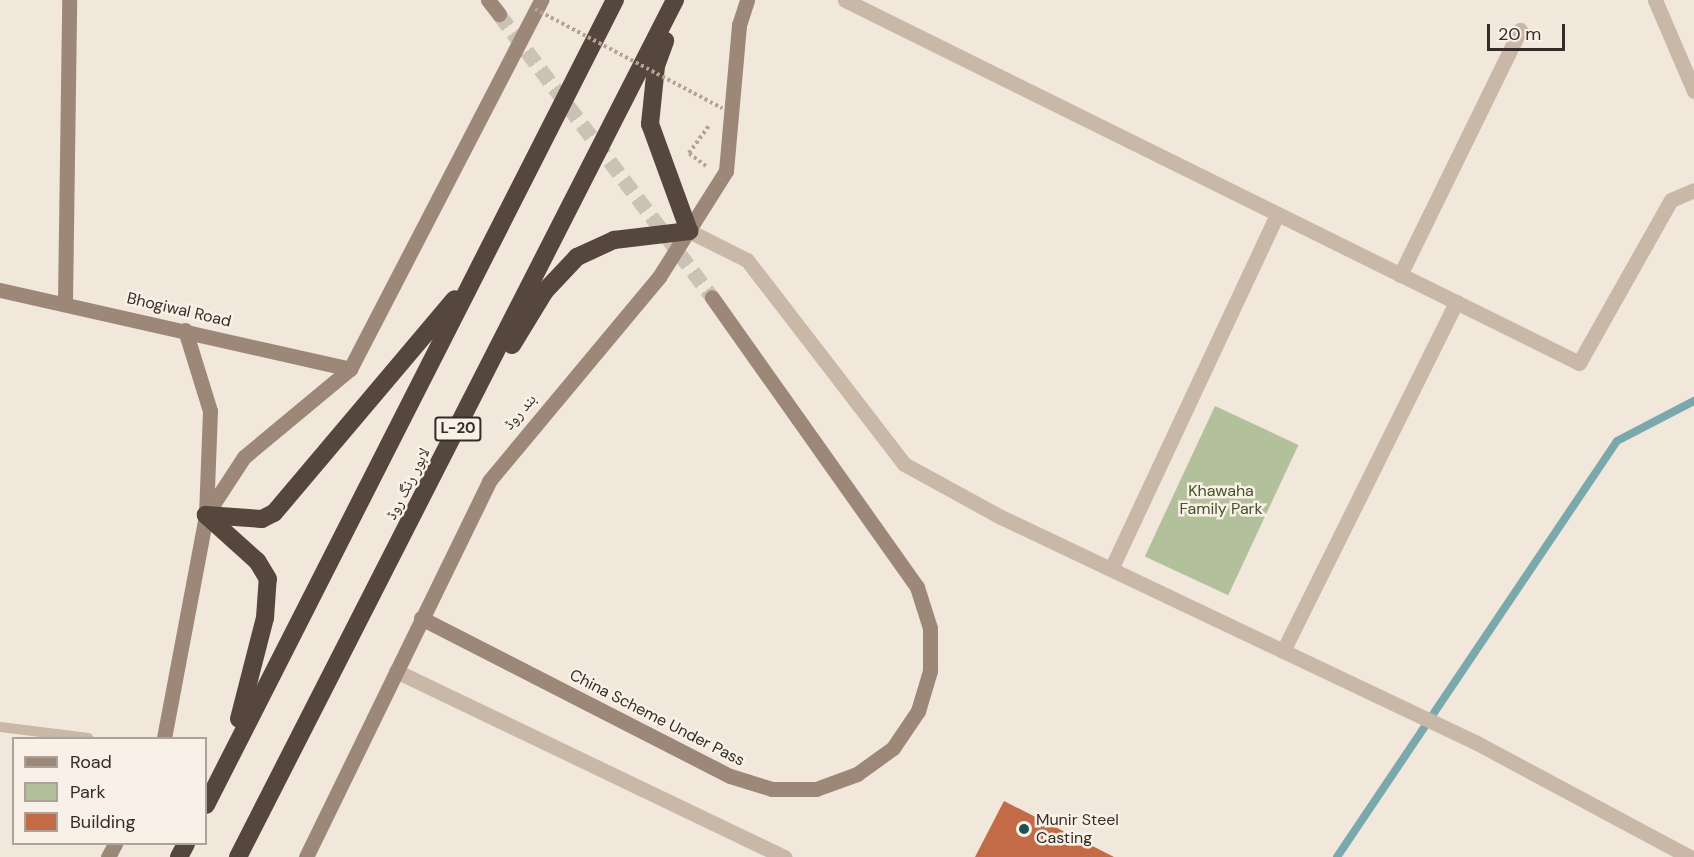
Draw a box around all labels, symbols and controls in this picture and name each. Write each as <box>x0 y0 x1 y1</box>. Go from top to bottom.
scale bar <box>1490 12 1568 50</box>
text: 20 m <box>1498 22 1541 46</box>
street label: Bhogiwal Road <box>125 289 233 331</box>
street label: بند روڈ <box>499 390 541 434</box>
road number: L-20 <box>434 417 482 441</box>
street label: لاہور رنگ روڈ <box>382 445 434 523</box>
park label: Khawaha Family Park <box>1179 481 1263 519</box>
street label: China Scheme Under Pass <box>566 665 748 771</box>
legend <box>12 737 207 845</box>
text: Road <box>70 750 112 774</box>
text: Park <box>70 780 106 804</box>
text: Building <box>70 810 135 834</box>
place label: Munir Steel Casting <box>1036 810 1119 848</box>
marker: Munir Steel Casting <box>1017 822 1031 836</box>

